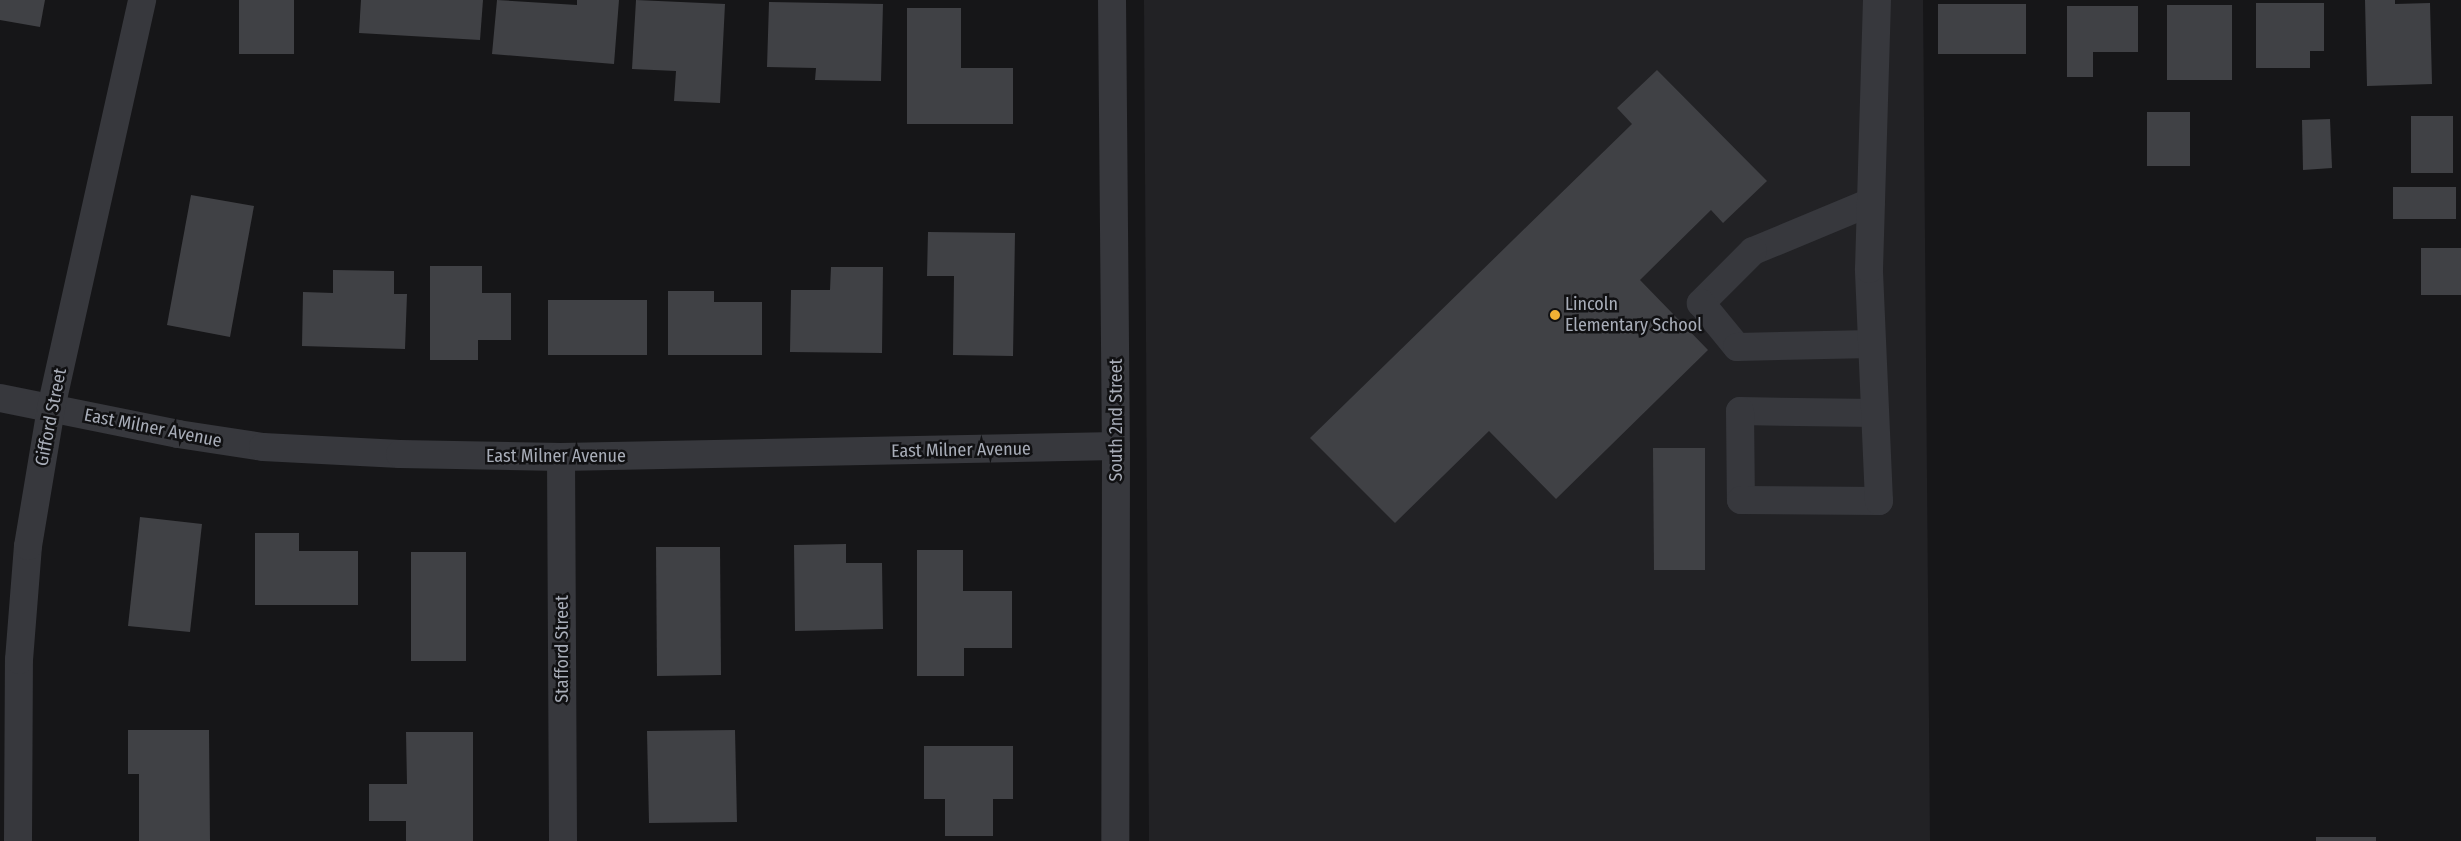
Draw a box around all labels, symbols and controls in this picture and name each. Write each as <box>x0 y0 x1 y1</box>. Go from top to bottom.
place label: Lincoln Elementary School <box>1565 294 1702 336</box>
marker: Lincoln Elementary School <box>1549 309 1561 321</box>
street label: South 2nd Street <box>1105 359 1127 481</box>
street label: Gifford Street <box>31 366 71 468</box>
street label: East Milner Avenue <box>82 404 224 452</box>
street label: East Milner Avenue <box>891 438 1031 462</box>
street label: East Milner Avenue <box>486 445 626 467</box>
street label: Stafford Street <box>551 595 573 703</box>

